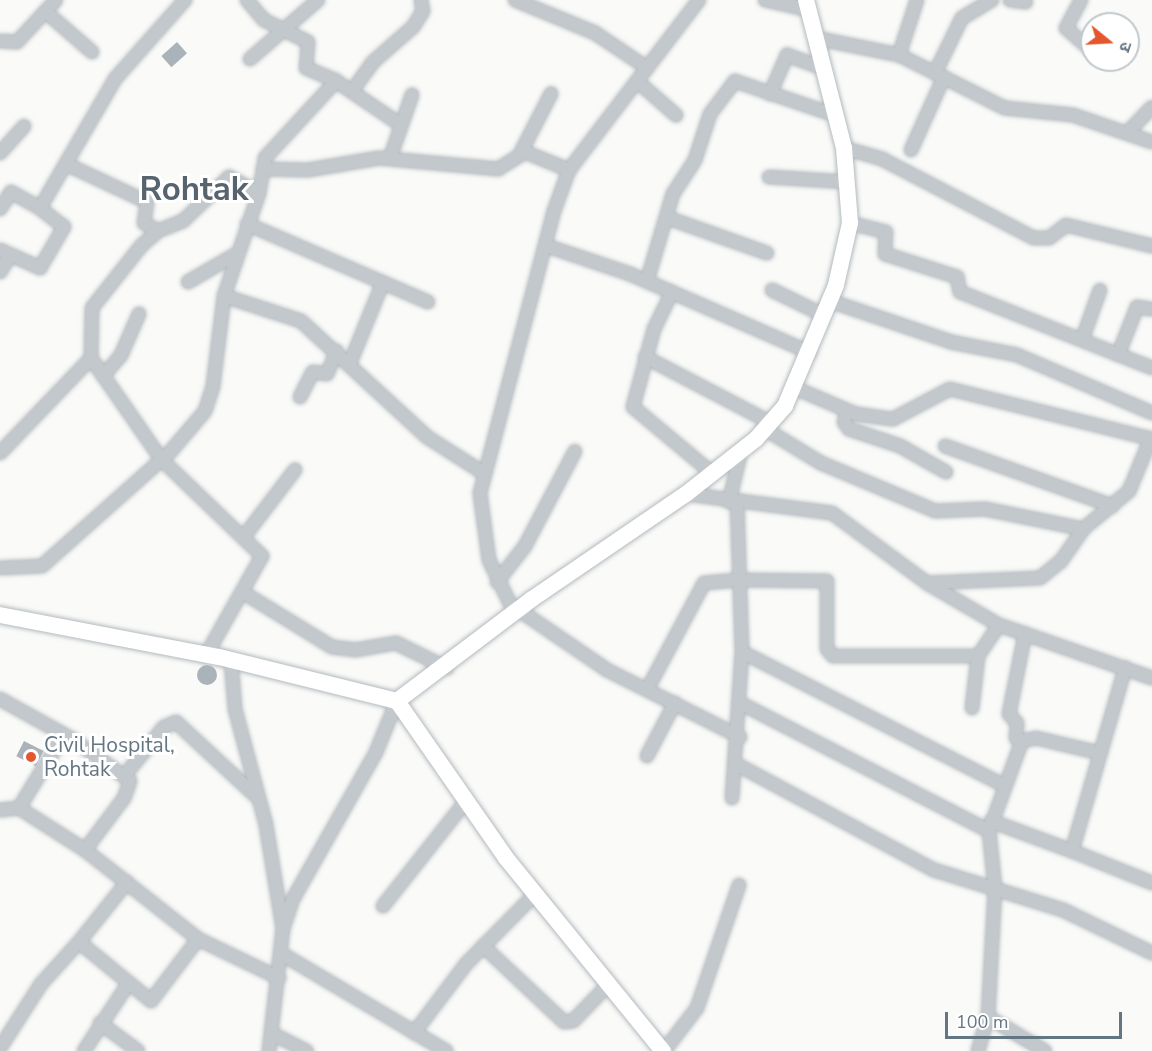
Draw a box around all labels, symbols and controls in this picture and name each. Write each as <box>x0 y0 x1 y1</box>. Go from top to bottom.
north arrow <box>1080 12 1140 72</box>
text: उ <box>1113 39 1137 55</box>
district label: Rohtak <box>140 170 248 210</box>
place label: Civil Hospital, Rohtak <box>44 732 175 782</box>
marker: Civil Hospital, Rohtak <box>22 748 40 766</box>
scale bar <box>948 1000 1125 1038</box>
text: 100 m <box>956 1010 1008 1034</box>

